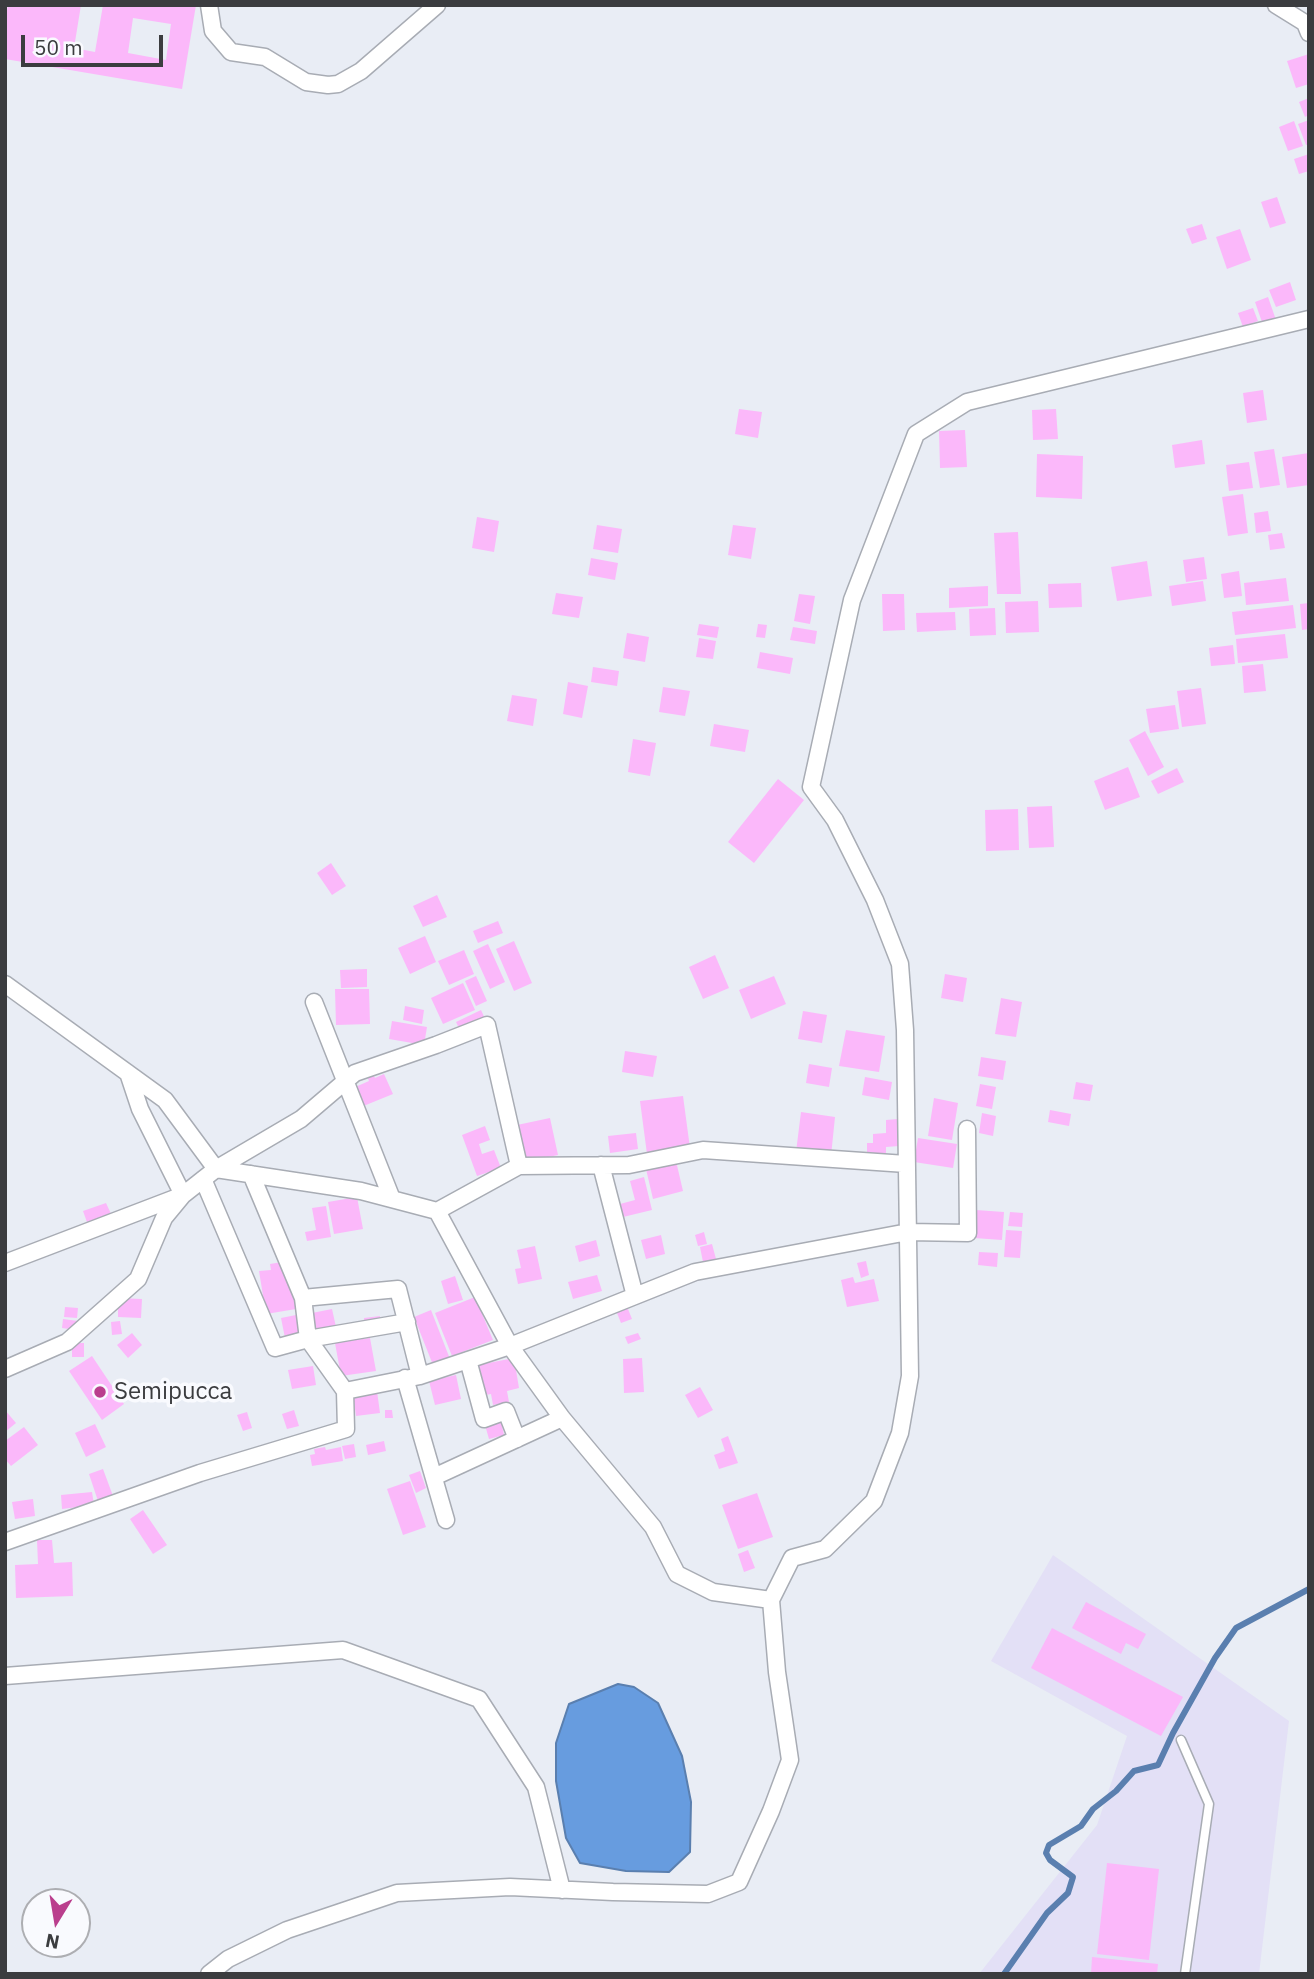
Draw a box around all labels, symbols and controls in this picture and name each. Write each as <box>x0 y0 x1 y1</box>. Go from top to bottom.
scale bar <box>24 21 166 65</box>
text: 50 m <box>34 33 83 61</box>
place label: Semipucca <box>114 1378 232 1406</box>
marker: Semipucca <box>92 1384 108 1400</box>
north arrow <box>21 1888 91 1958</box>
text: N <box>43 1929 61 1955</box>

